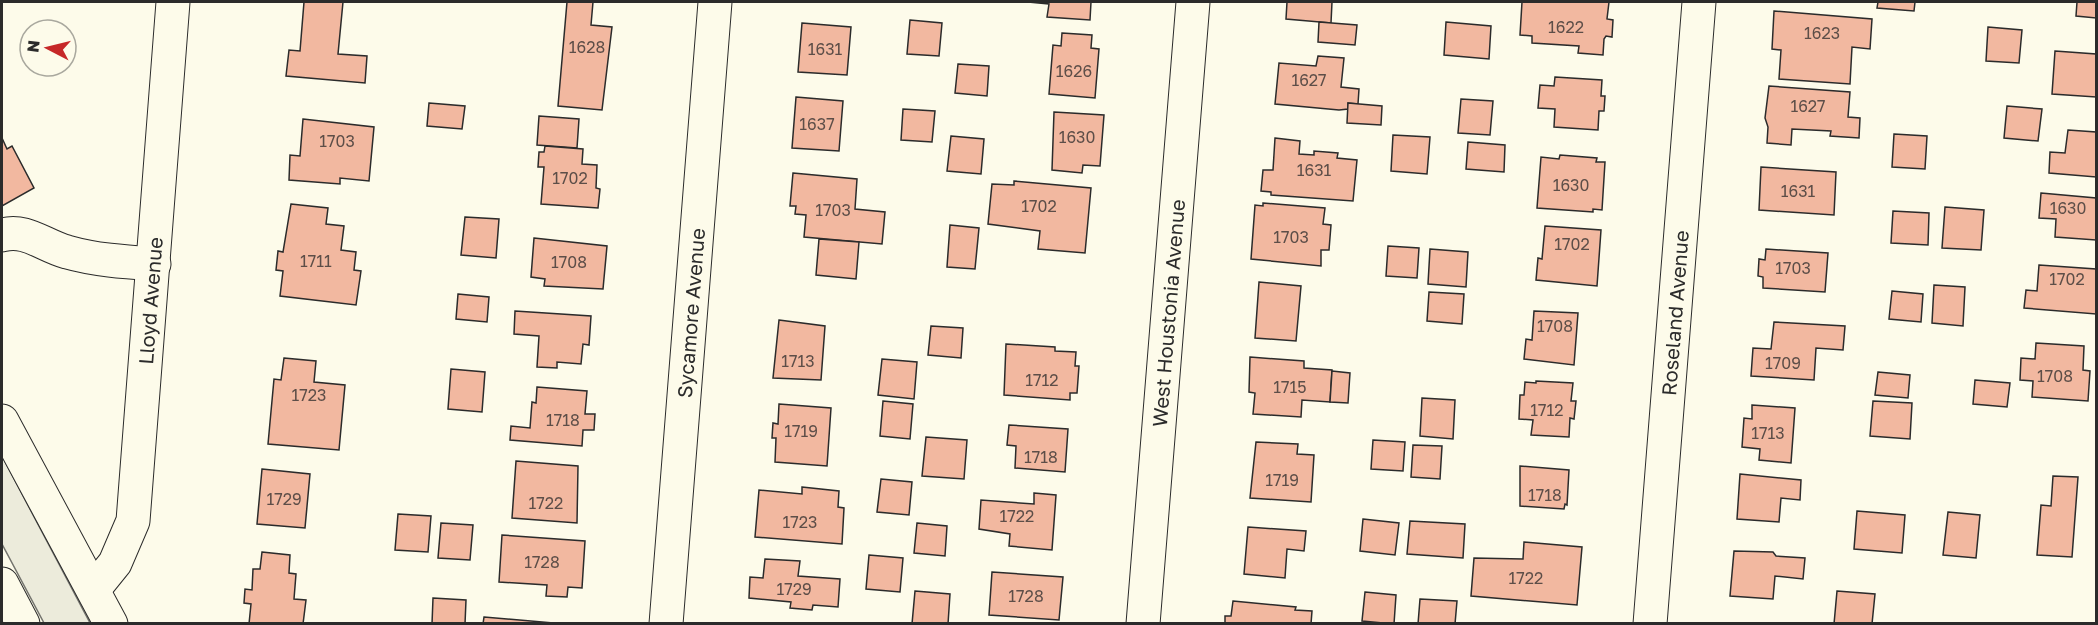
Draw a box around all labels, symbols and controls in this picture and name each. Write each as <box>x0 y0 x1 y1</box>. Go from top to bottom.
house number: 1622 <box>1548 17 1584 37</box>
north arrow <box>18 18 78 78</box>
house number: 1623 <box>1804 23 1840 43</box>
house number: 1628 <box>569 37 605 57</box>
text: N <box>22 39 44 53</box>
house number: 1631 <box>808 39 843 59</box>
house number: 1626 <box>1056 61 1092 81</box>
house number: 1627 <box>1291 70 1327 90</box>
house number: 1627 <box>1790 96 1826 116</box>
house number: 1637 <box>799 114 835 134</box>
house number: 1630 <box>1059 127 1095 147</box>
house number: 1703 <box>319 131 355 151</box>
house number: 1631 <box>1297 160 1332 180</box>
house number: 1702 <box>552 168 588 188</box>
house number: 1630 <box>1553 175 1589 195</box>
house number: 1631 <box>1781 181 1816 201</box>
house number: 1702 <box>1021 196 1057 216</box>
street label: West Houstonia Avenue <box>1147 198 1189 428</box>
house number: 1630 <box>2050 198 2086 218</box>
house number: 1703 <box>815 200 851 220</box>
street label: Sycamore Avenue <box>672 227 709 399</box>
house number: 1703 <box>1273 227 1309 247</box>
street label: Roseland Avenue <box>1656 229 1693 396</box>
house number: 1702 <box>1554 234 1590 254</box>
street label: Lloyd Avenue <box>133 236 167 365</box>
house number: 1711 <box>300 251 332 271</box>
house number: 1708 <box>551 252 587 272</box>
house number: 1703 <box>1775 258 1811 278</box>
house number: 1702 <box>2049 269 2085 289</box>
house number: 1708 <box>1537 316 1573 336</box>
house number: 1713 <box>781 351 815 371</box>
house number: 1709 <box>1765 353 1801 373</box>
house number: 1708 <box>2037 366 2073 386</box>
house number: 1712 <box>1025 370 1059 390</box>
house number: 1715 <box>1273 377 1307 397</box>
house number: 1723 <box>292 385 326 405</box>
house number: 1712 <box>1530 400 1564 420</box>
house number: 1718 <box>546 410 580 430</box>
house number: 1719 <box>784 421 818 441</box>
house number: 1713 <box>1751 423 1785 443</box>
house number: 1718 <box>1024 447 1058 467</box>
house number: 1719 <box>1265 470 1299 490</box>
house number: 1718 <box>1528 485 1562 505</box>
house number: 1729 <box>266 489 302 509</box>
house number: 1722 <box>529 493 563 513</box>
house number: 1722 <box>1000 506 1034 526</box>
house number: 1723 <box>783 512 817 532</box>
house number: 1728 <box>524 552 560 572</box>
house number: 1722 <box>1509 568 1543 588</box>
house number: 1729 <box>776 579 812 599</box>
house number: 1728 <box>1008 586 1044 606</box>

